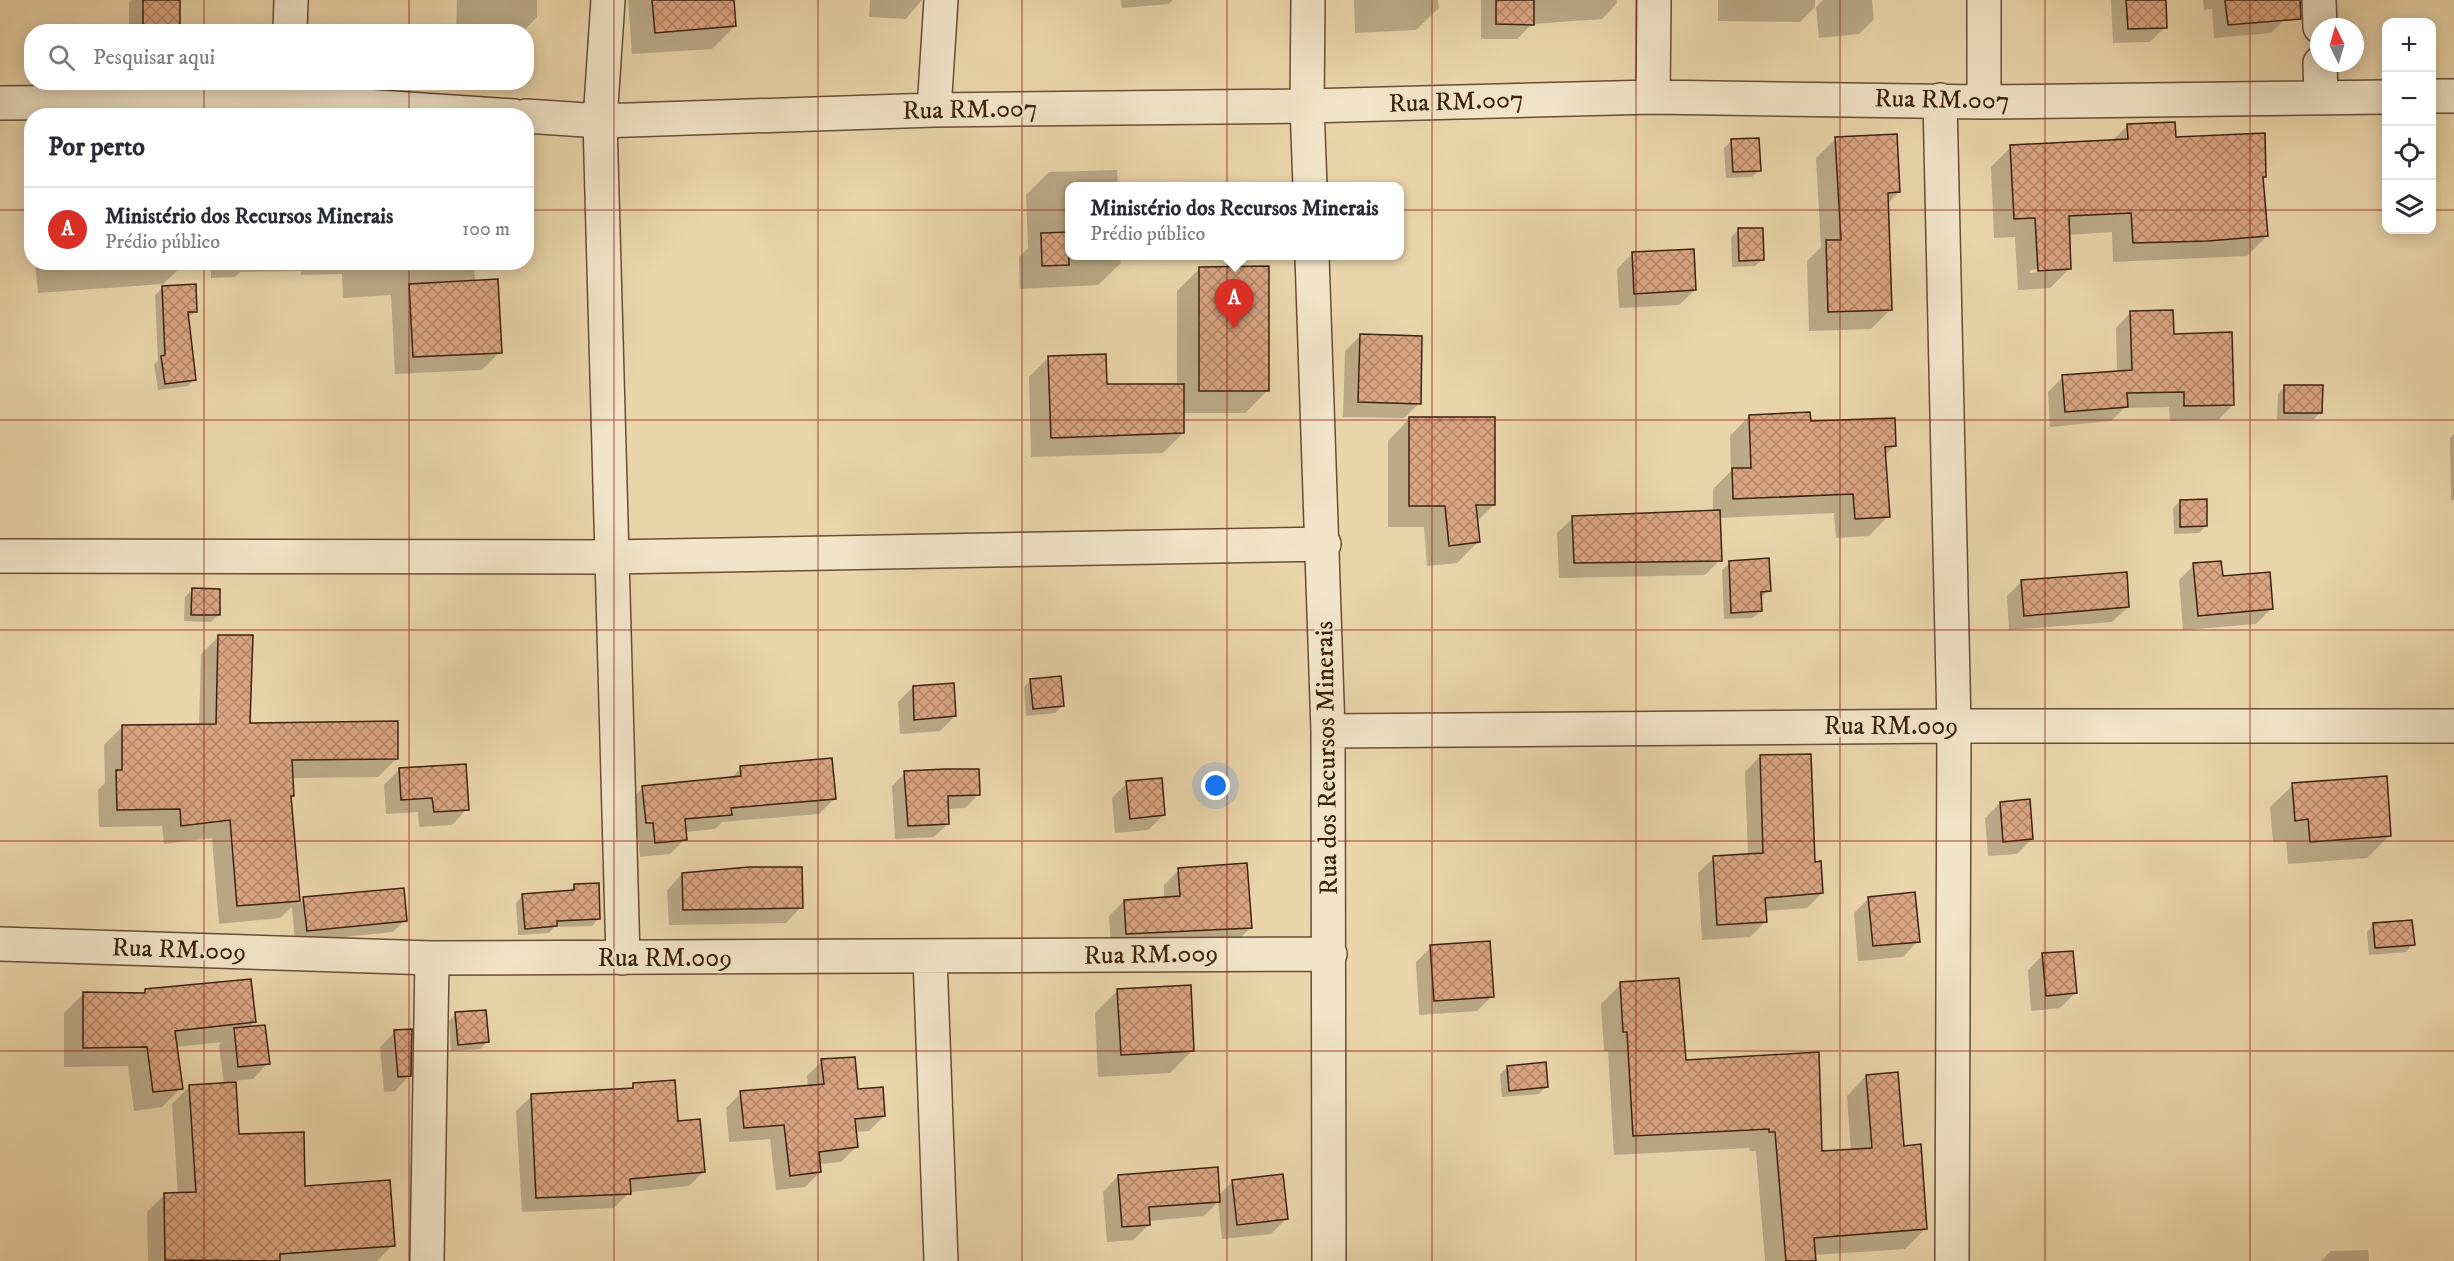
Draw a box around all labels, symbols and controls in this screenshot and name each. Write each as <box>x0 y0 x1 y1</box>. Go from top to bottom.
north arrow <box>2310 18 2364 72</box>
map controls <box>2382 18 2436 234</box>
button: + <box>2382 18 2436 72</box>
search box <box>24 24 534 90</box>
icon: search <box>45 41 78 74</box>
text: Pesquisar aqui <box>93 44 215 71</box>
button: − <box>2382 72 2436 126</box>
street label: Rua RM.007 <box>1874 82 2010 118</box>
street label: Rua RM.007 <box>1388 83 1524 121</box>
street label: Rua RM.007 <box>902 92 1038 128</box>
button: locate <box>2382 126 2436 180</box>
text: Por perto <box>48 131 145 164</box>
button: layers <box>2382 180 2436 234</box>
popup <box>1065 182 1404 260</box>
text: Ministério dos Recursos Minerais <box>1090 195 1379 222</box>
text: Ministério dos Recursos Minerais <box>105 203 393 230</box>
text: A <box>61 217 74 242</box>
text: 100 m <box>462 217 510 242</box>
text: Prédio público <box>1090 222 1205 247</box>
text: Prédio público <box>105 230 220 255</box>
pin: A <box>1214 280 1254 329</box>
street label: Rua dos Recursos Minerais <box>1308 621 1346 895</box>
street label: Rua RM.009 <box>1824 710 1958 743</box>
your location <box>1201 771 1230 800</box>
street label: Rua RM.009 <box>111 931 247 969</box>
street label: Rua RM.009 <box>1083 937 1219 973</box>
street label: Rua RM.009 <box>598 942 732 975</box>

